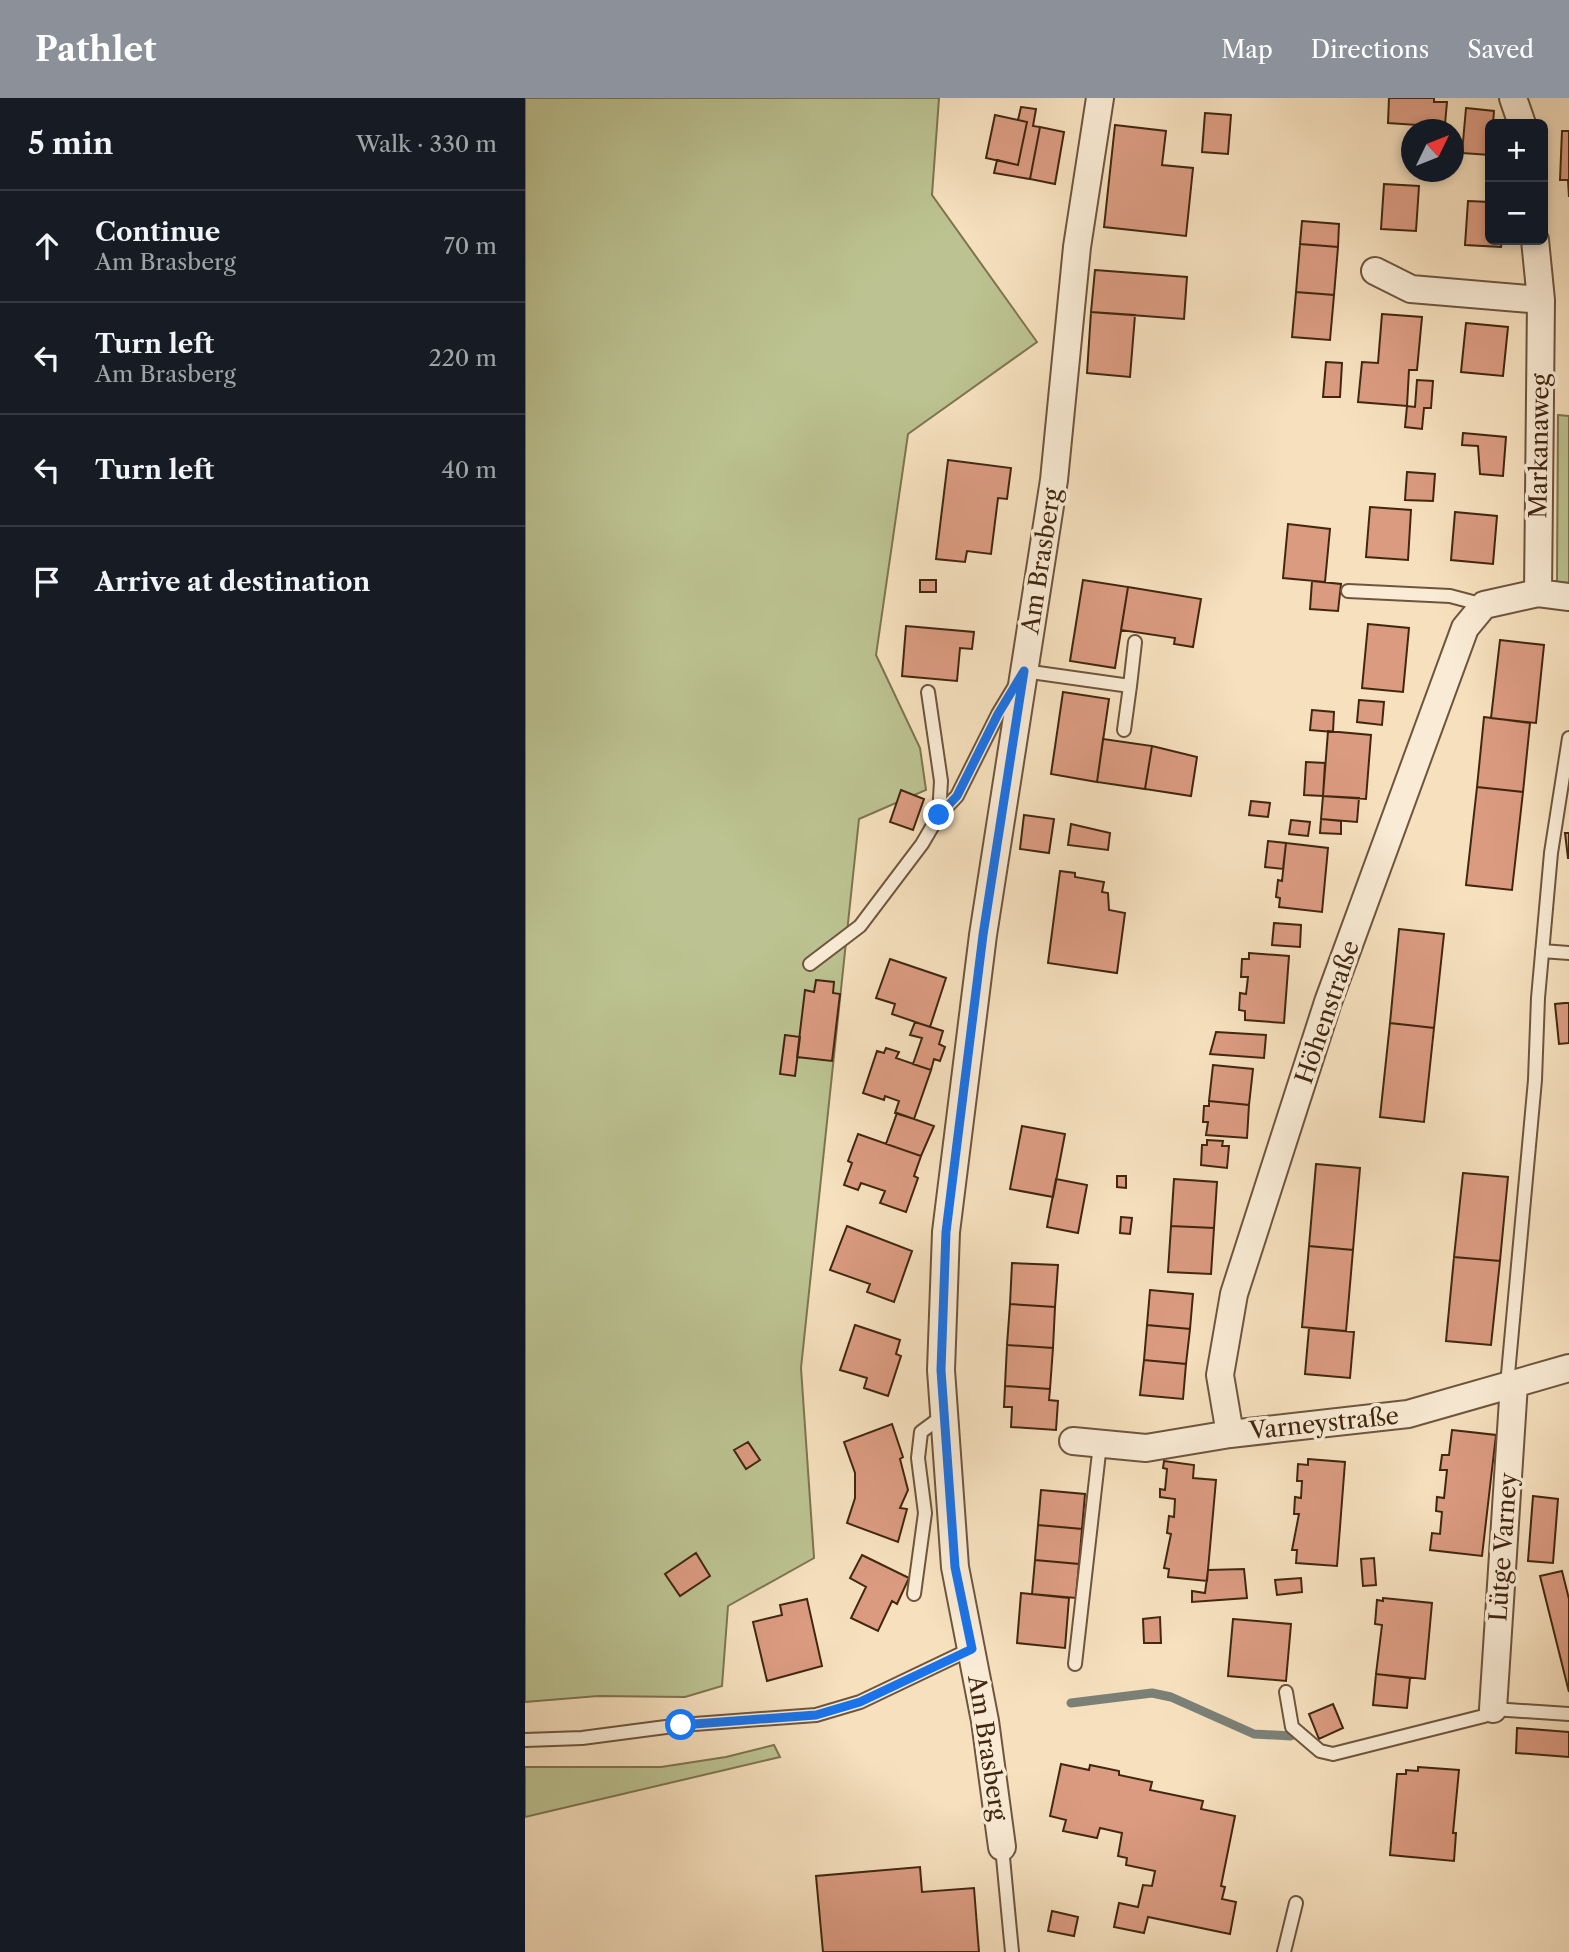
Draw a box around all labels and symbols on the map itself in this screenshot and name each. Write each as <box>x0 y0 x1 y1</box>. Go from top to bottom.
north arrow <box>1401 119 1464 182</box>
street label: Markanaweg <box>1523 373 1555 519</box>
street label: Am Brasberg <box>1015 486 1067 637</box>
route end <box>923 799 954 830</box>
street label: Höhenstraße <box>1289 936 1365 1088</box>
street label: Varneystraße <box>1247 1401 1400 1445</box>
street label: Lütge Varney <box>1483 1471 1523 1622</box>
street label: Am Brasberg <box>962 1672 1014 1823</box>
route start <box>665 1709 696 1740</box>

